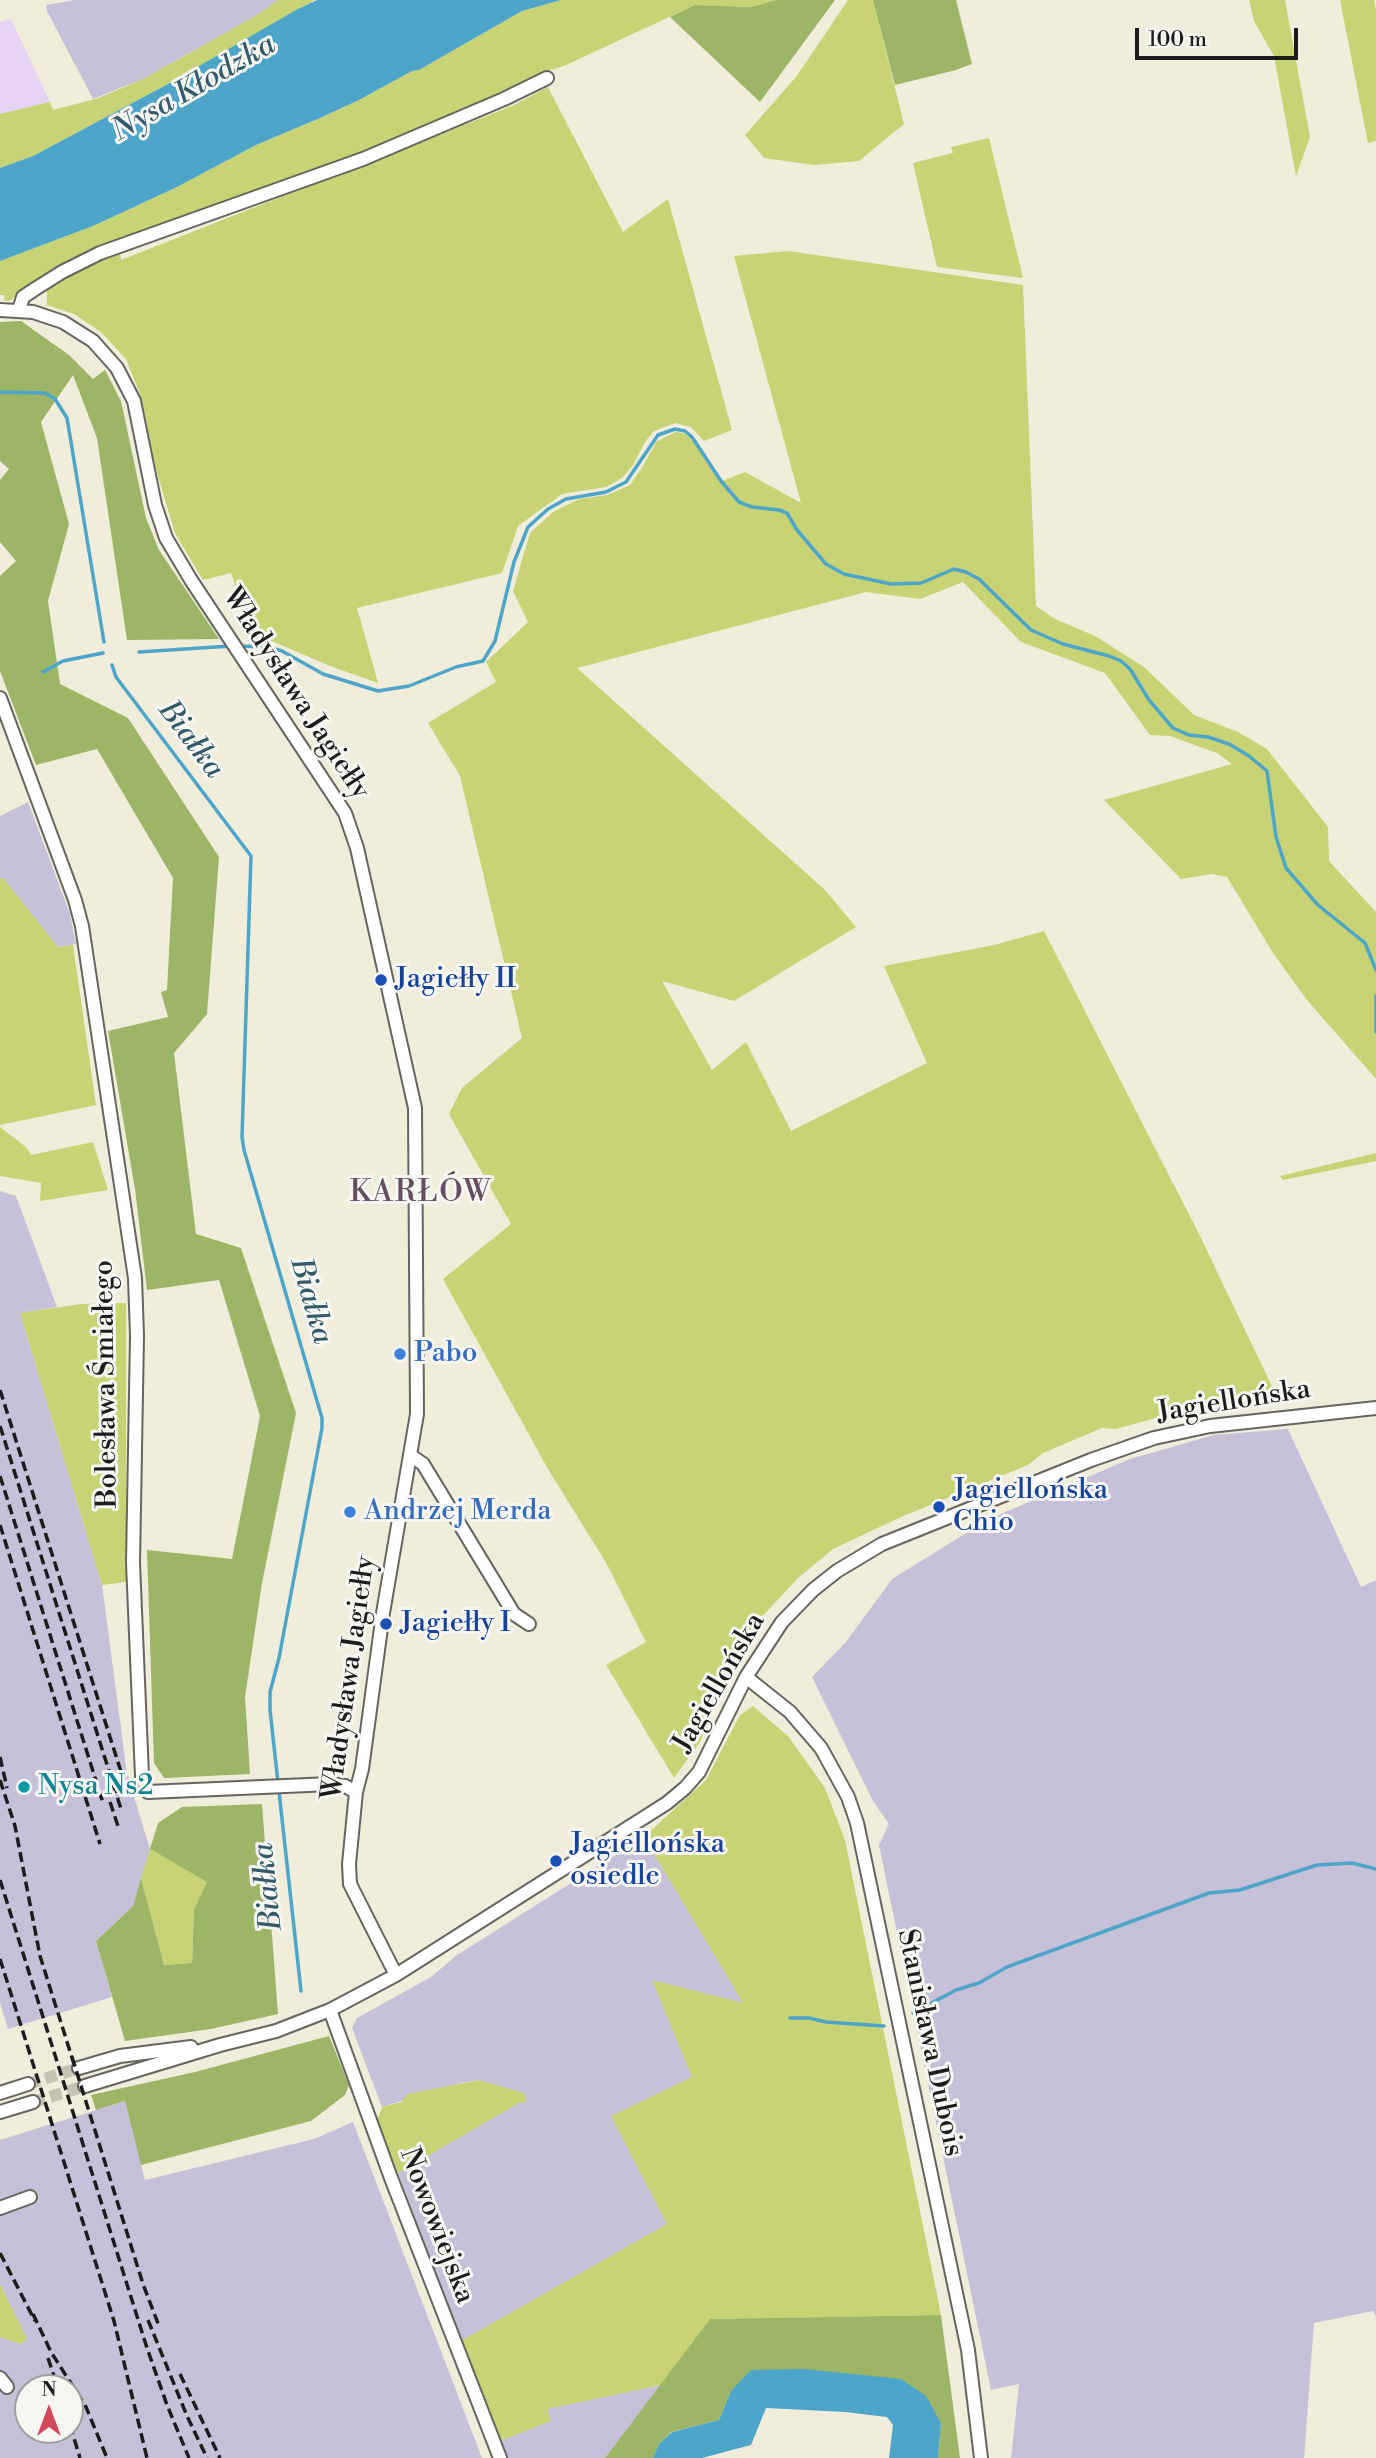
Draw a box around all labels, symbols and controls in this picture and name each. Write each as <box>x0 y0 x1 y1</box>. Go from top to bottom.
scale bar <box>1138 14 1301 58</box>
text: 100 m <box>1148 27 1207 53</box>
water label: Nysa Kłodzka <box>106 28 282 150</box>
street label: Władysława Jagiełły <box>214 582 376 806</box>
water label: Białka <box>149 694 231 786</box>
place label: Jagiełły II <box>395 963 516 997</box>
marker: Jagiełły II <box>373 972 389 988</box>
district label: KARŁÓW <box>350 1176 492 1212</box>
water label: Białka <box>281 1254 339 1348</box>
street label: Bolesława Śmiałego <box>88 1259 126 1509</box>
place label: Pabo <box>414 1337 478 1371</box>
marker: Pabo <box>392 1346 408 1362</box>
street label: Jagiellońska <box>1155 1373 1313 1431</box>
place label: Jagiellońska Chio <box>953 1474 1108 1540</box>
place label: Andrzej Merda <box>364 1495 551 1529</box>
marker: Jagiellońska Chio <box>931 1499 947 1515</box>
marker: Andrzej Merda <box>342 1504 358 1520</box>
street label: Władysława Jagiełły <box>316 1554 384 1802</box>
place label: Jagiełły I <box>400 1607 510 1641</box>
street label: Jagiellońska <box>667 1608 773 1758</box>
marker: Jagiełły I <box>378 1616 394 1632</box>
place label: Nysa Ns2 <box>38 1770 154 1804</box>
marker: Nysa Ns2 <box>16 1779 32 1795</box>
place label: Jagiellońska osiedle <box>570 1828 725 1894</box>
water label: Białka <box>246 1841 292 1933</box>
marker: Jagiellońska osiedle <box>548 1853 564 1869</box>
street label: Stanisława Dubois <box>889 1926 969 2160</box>
street label: Nowowiejska <box>391 2144 481 2308</box>
north arrow <box>14 2374 84 2444</box>
text: N <box>41 2378 57 2402</box>

